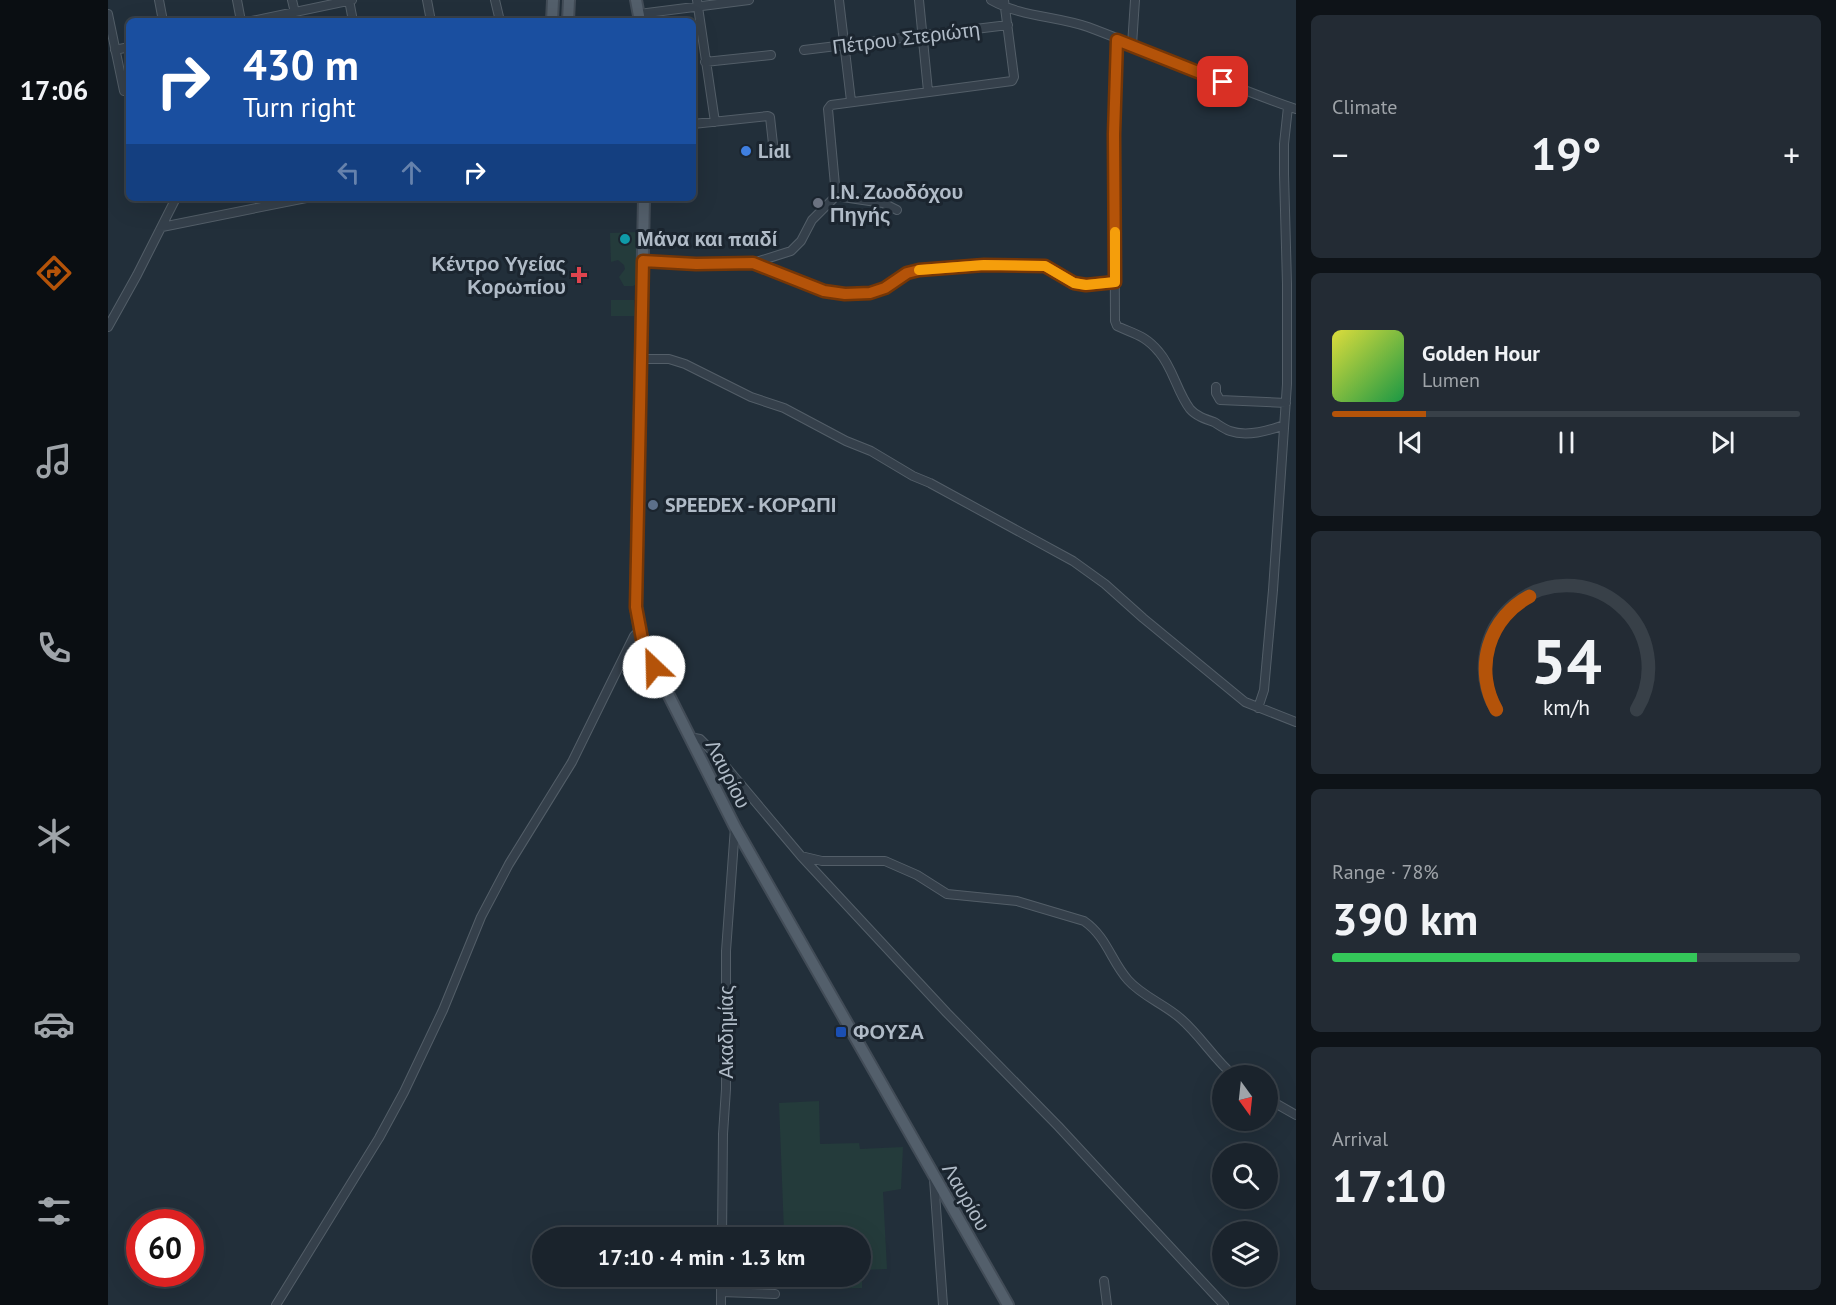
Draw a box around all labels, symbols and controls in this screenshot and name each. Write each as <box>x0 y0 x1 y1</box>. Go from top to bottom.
street label: Πέτρου Στεριώτη <box>831 16 981 60</box>
text: 430 m <box>243 37 359 92</box>
icon: right <box>144 42 222 120</box>
pin <box>1197 56 1248 107</box>
icon: arrive <box>1206 65 1239 98</box>
text: 17:06 <box>20 73 88 107</box>
text: Turn right <box>243 90 356 124</box>
text: Climate <box>1332 94 1398 120</box>
text: 19° <box>1531 124 1601 182</box>
text: − <box>1332 133 1349 176</box>
text: + <box>1783 133 1800 176</box>
place label: Lidl <box>758 138 790 164</box>
marker: Lidl <box>739 144 753 158</box>
icon: left <box>332 156 365 189</box>
icon: ahead <box>395 156 428 189</box>
icon: right <box>458 156 491 189</box>
place label: Ι.Ν. Ζωοδόχου Πηγής <box>830 179 963 228</box>
marker: Ι.Ν. Ζωοδόχου Πηγής <box>811 196 825 210</box>
place label: Μάνα και παιδί <box>637 226 777 252</box>
marker: Μάνα και παιδί <box>618 232 632 246</box>
place label: Κέντρο Υγείας Κορωπίου <box>431 251 566 300</box>
icon: directions <box>33 252 75 294</box>
marker: Κέντρο Υγείας Κορωπίου <box>570 266 588 284</box>
text: Golden Hour <box>1422 339 1540 367</box>
text: Lumen <box>1422 367 1480 393</box>
icon: previous <box>1394 426 1427 459</box>
icon: pause <box>1550 426 1583 459</box>
icon: next <box>1706 426 1739 459</box>
icon: music <box>33 440 75 482</box>
place label: SPEEDEX - ΚΟΡΩΠΙ <box>665 492 836 518</box>
marker: SPEEDEX - ΚΟΡΩΠΙ <box>646 498 660 512</box>
text: 54 <box>1531 620 1601 701</box>
icon: phone <box>33 627 75 669</box>
position arrow <box>622 635 686 699</box>
text: km/h <box>1542 693 1589 721</box>
street label: Λαυρίου <box>700 735 756 813</box>
icon: climate <box>33 815 75 857</box>
text: Range · 78% <box>1332 859 1439 885</box>
text: 390 km <box>1332 889 1478 947</box>
street label: Ακαδημίας <box>713 985 739 1079</box>
icon: car <box>33 1003 75 1045</box>
place label: ΦΟΥΣΑ <box>853 1019 924 1045</box>
marker: ΦΟΥΣΑ <box>834 1025 848 1039</box>
north arrow <box>1212 1065 1278 1131</box>
map controls <box>1212 1065 1278 1287</box>
text: Arrival <box>1332 1126 1388 1152</box>
button: search <box>1212 1143 1278 1209</box>
text: 17:10 <box>1332 1156 1446 1214</box>
street label: Λαυρίου <box>936 1159 996 1235</box>
icon: filters <box>33 1190 75 1232</box>
speed limit sign: 60 <box>126 1209 204 1287</box>
button: layers <box>1212 1221 1278 1287</box>
text: 17:10 · 4 min · 1.3 km <box>598 1243 805 1271</box>

